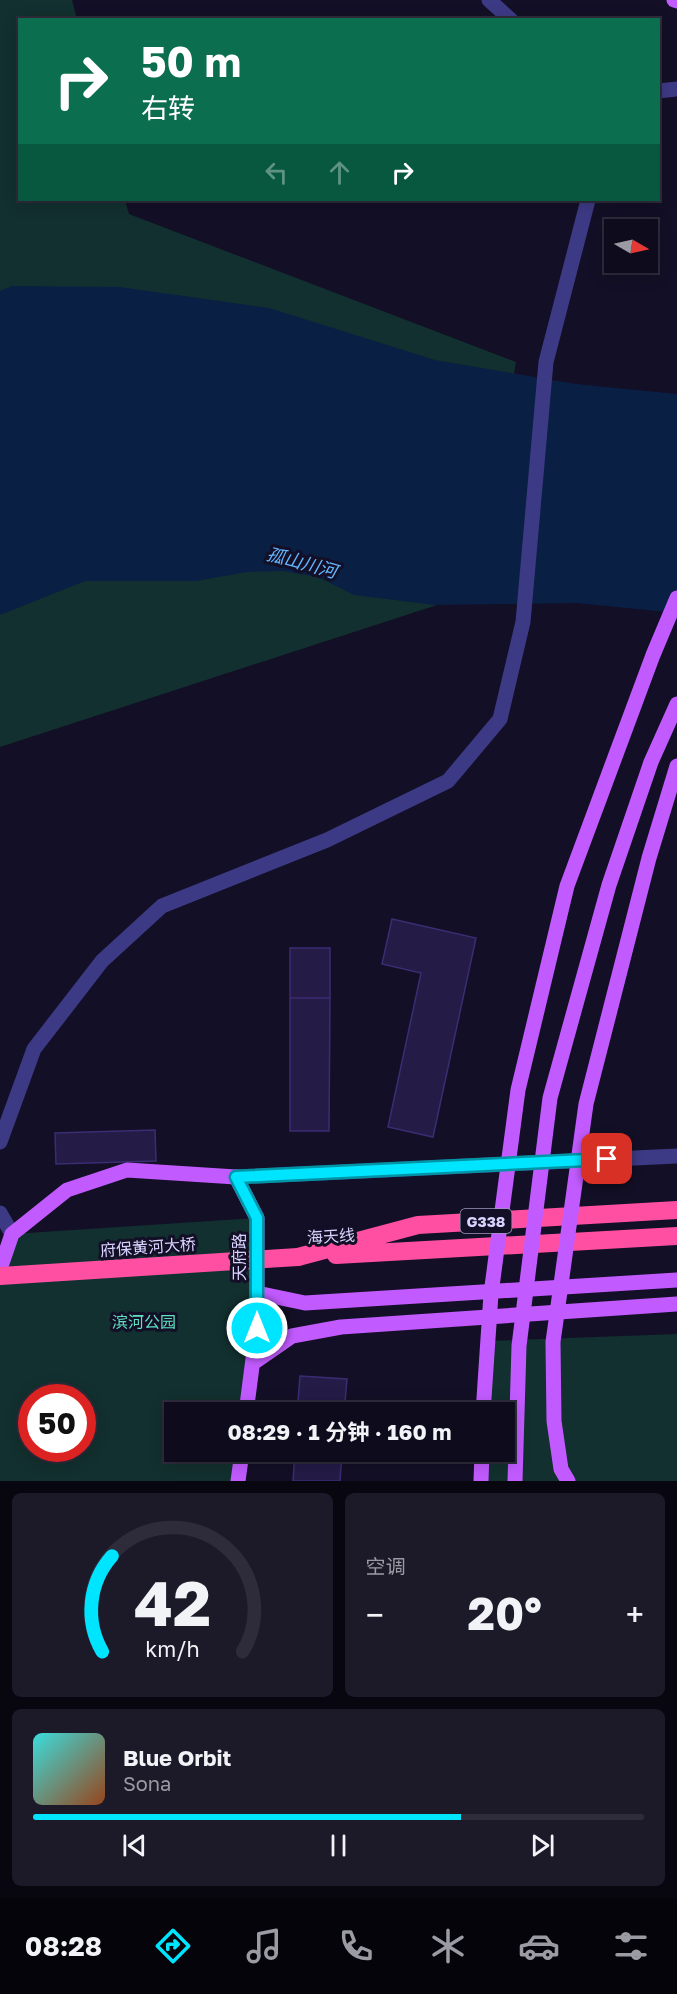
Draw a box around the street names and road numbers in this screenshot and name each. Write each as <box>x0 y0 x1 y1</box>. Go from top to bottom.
road number: G338 <box>460 1209 512 1233</box>
street label: 海天线 <box>307 1225 355 1247</box>
street label: 天府路 <box>229 1233 249 1281</box>
street label: 府保黄河大桥 <box>99 1234 197 1260</box>

